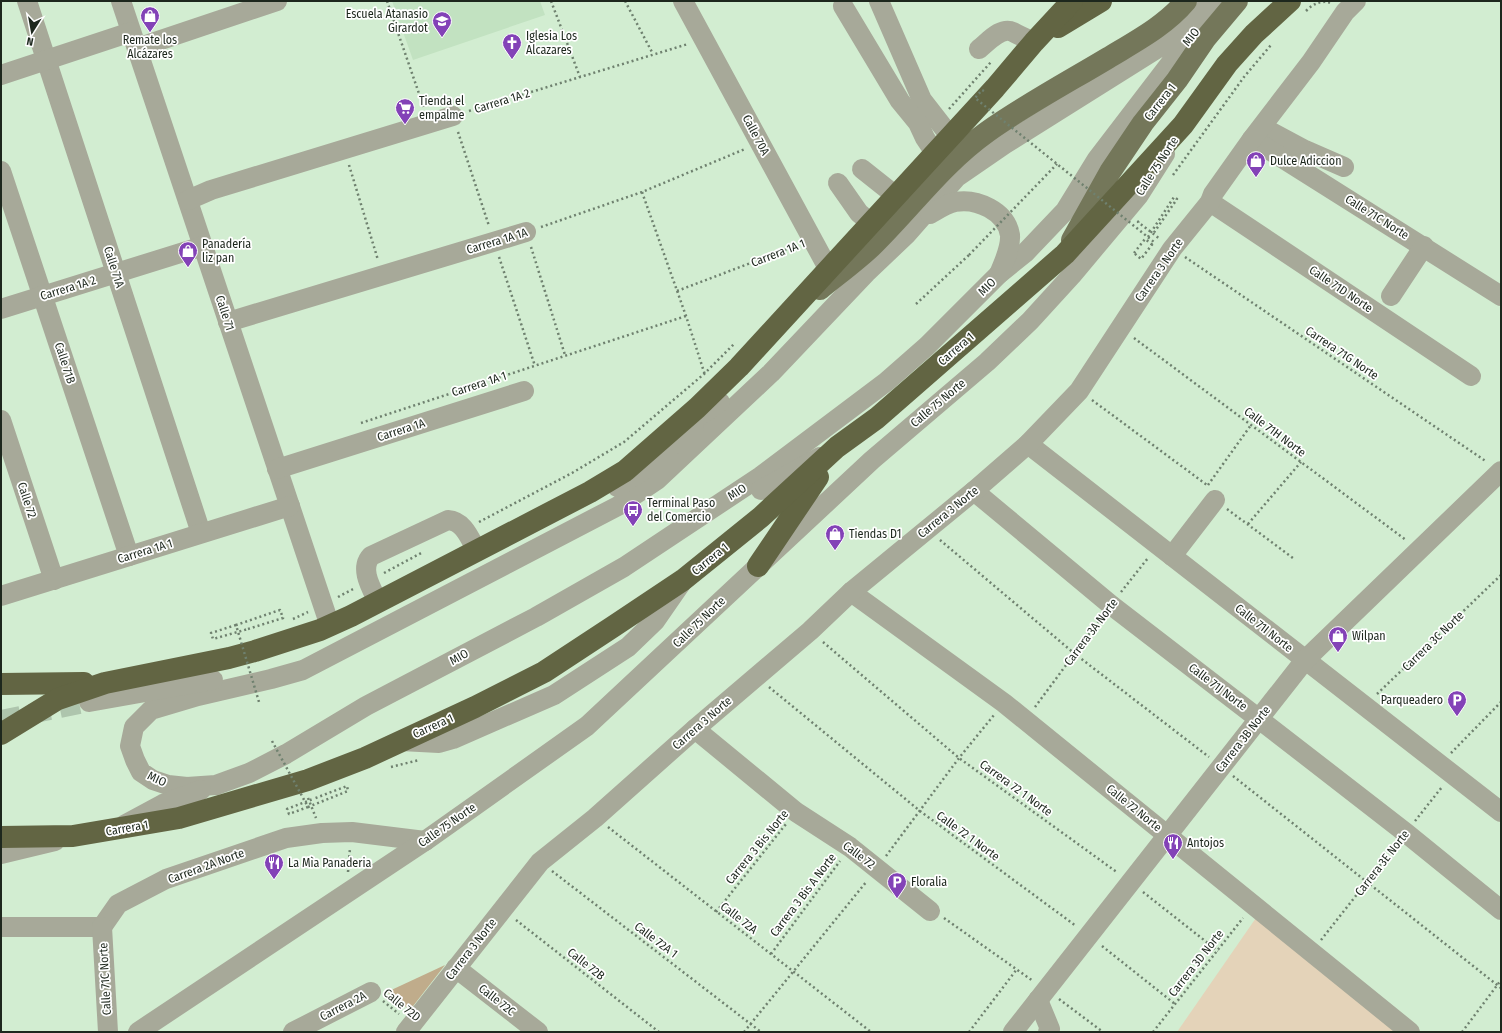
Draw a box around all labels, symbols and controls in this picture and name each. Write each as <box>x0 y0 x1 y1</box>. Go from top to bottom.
shop icon: Remate los Alcázares <box>139 5 161 33</box>
place label: Escuela Atanasio Girardot <box>346 7 428 35</box>
school or university icon: Escuela Atanasio Girardot <box>431 10 453 38</box>
north arrow <box>12 12 52 52</box>
street label: MIO <box>1180 25 1202 49</box>
place label: Iglesia Los Alcazares <box>526 29 577 57</box>
church icon: Iglesia Los Alcazares <box>501 32 523 60</box>
place label: Remate los Alcázares <box>123 33 177 61</box>
text: N <box>26 34 35 48</box>
street label: Carrera 1 <box>1141 81 1179 123</box>
street label: Carrera 1A 2 <box>472 86 532 116</box>
place label: Tienda el empalme <box>419 94 465 122</box>
supermarket icon: Tienda el empalme <box>394 97 416 125</box>
street label: Calle 70A <box>739 112 773 158</box>
street label: Calle 75 Norte <box>1133 134 1181 198</box>
shop icon: Dulce Adiccion <box>1245 150 1267 178</box>
place label: Dulce Adiccion <box>1270 154 1342 168</box>
street label: Calle 71C Norte <box>1343 192 1412 242</box>
street label: Carrera 1A 1A <box>465 225 530 257</box>
street label: Carrera 1A 1 <box>749 236 807 270</box>
street label: Carrera 3 Norte <box>1132 236 1186 304</box>
place label: Panadería liz pan <box>202 237 251 265</box>
shop icon: Panadería liz pan <box>177 240 199 268</box>
street label: Calle 71A <box>101 245 127 290</box>
street label: Calle 71D Norte <box>1307 263 1375 315</box>
street label: Carrera 1A 2 <box>38 273 98 303</box>
street label: MIO <box>975 275 999 299</box>
street label: Calle 71 <box>213 294 237 332</box>
street label: Carrera 71G Norte <box>1303 323 1381 383</box>
street label: Carrera 1 <box>935 330 977 368</box>
street label: Calle 71B <box>52 341 78 386</box>
street label: Carrera 1A 1 <box>450 369 508 399</box>
street label: Calle 75 Norte <box>908 376 968 430</box>
street label: Calle 71H Norte <box>1241 404 1309 460</box>
street label: Carrera 1A <box>375 416 427 444</box>
street label: Calle 72 <box>15 480 39 520</box>
street label: MIO <box>725 481 749 503</box>
street label: Carrera 3 Norte <box>915 483 981 541</box>
place label: Terminal Paso del Comercio <box>647 496 715 524</box>
bus stop icon: Terminal Paso del Comercio <box>622 499 644 527</box>
shop icon: Tiendas D1 <box>824 523 846 551</box>
place label: Tiendas D1 <box>849 527 902 541</box>
street label: Carrera 1A 1 <box>116 536 174 566</box>
street label: Carrera 1 <box>689 540 731 578</box>
street label: Calle 75 Norte <box>670 594 728 650</box>
street label: Carrera 3A Norte <box>1061 596 1121 668</box>
street label: Calle 71I Norte <box>1232 601 1296 655</box>
street label: Carrera 3C Norte <box>1399 608 1467 674</box>
shop icon: Wilpan <box>1327 625 1349 653</box>
place label: Wilpan <box>1352 629 1386 643</box>
street label: MIO <box>447 646 471 668</box>
street label: Calle 71J Norte <box>1186 660 1250 714</box>
parking icon: Parqueadero <box>1446 689 1468 717</box>
street label: Carrera 3 Norte <box>669 693 735 753</box>
place label: Parqueadero <box>1381 693 1443 707</box>
street label: Carrera 3B Norte <box>1213 703 1273 775</box>
street label: Carrera 1 <box>410 711 456 741</box>
street label: Carrera 72 1 Norte <box>977 757 1055 819</box>
street label: MIO <box>145 769 169 789</box>
street label: Calle 72 Norte <box>1104 781 1165 835</box>
street label: Calle 75 Norte <box>415 800 479 850</box>
street label: Carrera 3 Bis Norte <box>723 807 791 887</box>
street label: Calle 72 1 Norte <box>934 808 1002 864</box>
street label: Carrera 1 <box>105 817 149 839</box>
street label: Carrera 3E Norte <box>1352 827 1412 899</box>
restaurant icon: Antojos <box>1162 832 1184 860</box>
place label: Antojos <box>1187 836 1224 850</box>
street label: Calle 72 <box>840 838 878 872</box>
street label: Carrera 2A Norte <box>166 846 246 886</box>
street label: Carrera 3 Bis A Norte <box>767 851 839 939</box>
restaurant icon: La Mìa Panaderia <box>263 852 285 880</box>
place label: La Mìa Panaderia <box>288 856 371 870</box>
parking icon: Floralia <box>886 871 908 899</box>
place label: Floralia <box>911 875 947 889</box>
street label: Calle 72A <box>718 899 761 937</box>
street label: Carrera 3 Norte <box>443 915 499 982</box>
street label: Calle 72A 1 <box>632 919 680 961</box>
street label: Carrera 3D Norte <box>1166 927 1226 999</box>
street label: Calle 71C Norte <box>96 942 114 1016</box>
street label: Calle 72B <box>565 945 608 983</box>
street label: Calle 72C <box>476 981 518 1019</box>
street label: Calle 72D <box>381 986 423 1024</box>
street label: Carrera 2A <box>318 988 369 1024</box>

